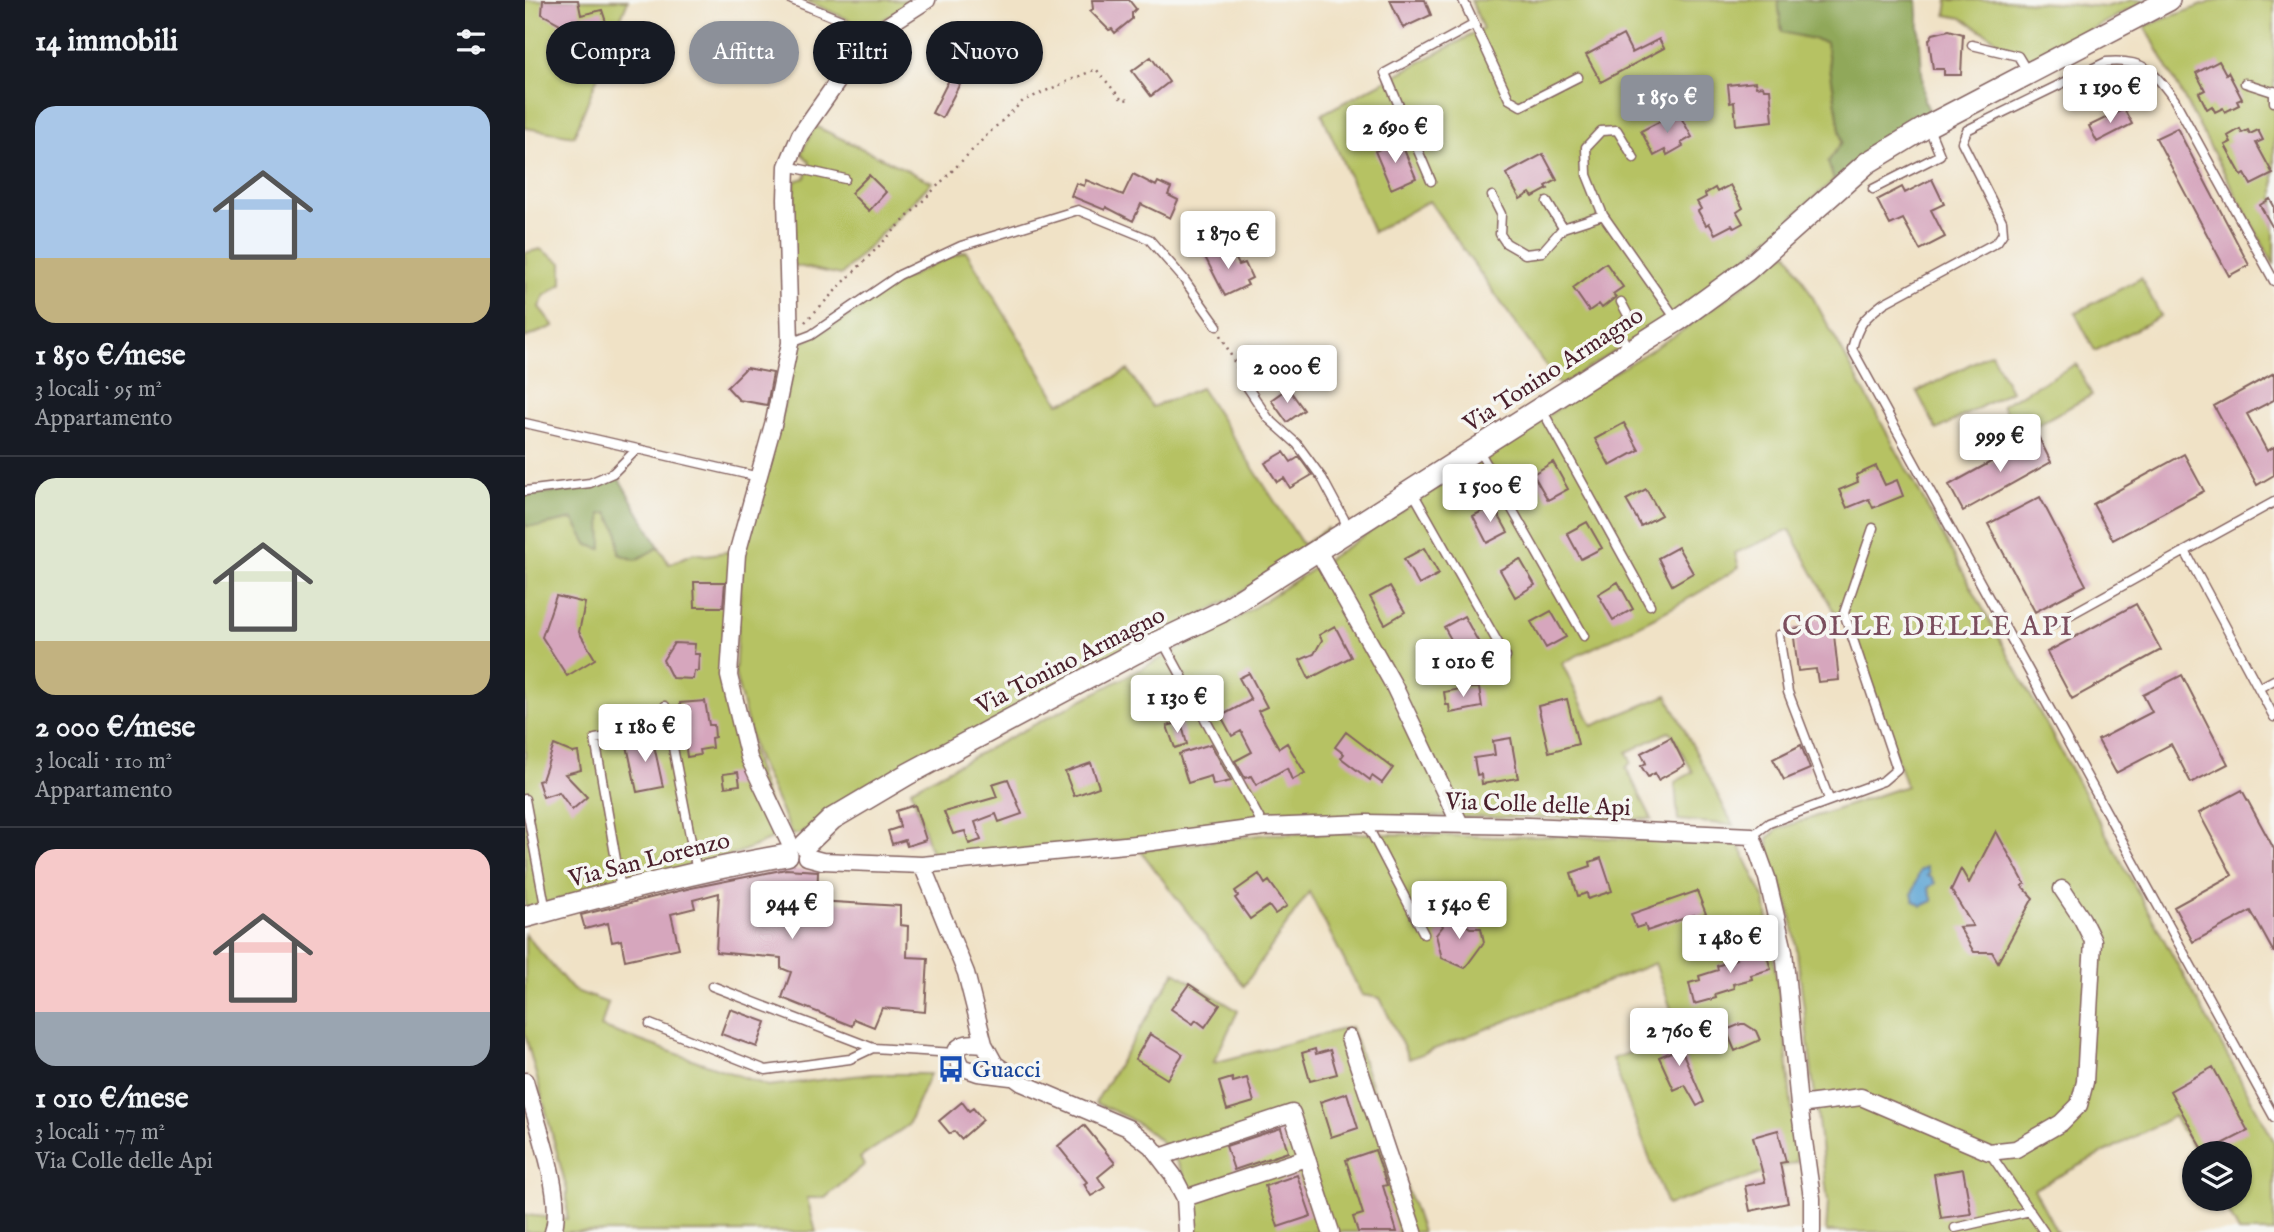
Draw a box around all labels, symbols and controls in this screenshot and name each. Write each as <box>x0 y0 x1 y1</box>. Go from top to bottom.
chip: Compra <box>546 21 675 84</box>
chip: Affitta <box>689 21 799 84</box>
chip: Filtri <box>813 21 912 84</box>
chip: Nuovo <box>926 21 1043 84</box>
text: 14 immobili <box>35 23 178 61</box>
icon: filters <box>452 23 490 61</box>
pin: 1 190 € <box>2045 66 2175 125</box>
text: 1 190 € <box>2079 73 2141 102</box>
pin: 1 850 € <box>1602 76 1732 135</box>
text: 1 850 € <box>1637 83 1697 112</box>
pin: 2 690 € <box>1330 106 1460 165</box>
text: 2 690 € <box>1362 113 1428 142</box>
icon: home <box>200 152 326 278</box>
pin: 1 870 € <box>1163 212 1293 271</box>
text: 1 870 € <box>1196 219 1260 248</box>
street label: Via Tonino Armagno <box>1457 300 1650 441</box>
text: 1 850 €/mese <box>35 337 185 375</box>
pin: 2 000 € <box>1222 346 1352 405</box>
text: 2 000 € <box>1253 353 1321 382</box>
text: 3 locali · 95 m² <box>35 375 162 404</box>
text: Appartamento <box>35 404 172 433</box>
pin: 999 € <box>1951 414 2049 474</box>
text: 999 € <box>1976 422 2024 451</box>
pin: 1 500 € <box>1425 464 1555 524</box>
text: 1 500 € <box>1459 472 1521 501</box>
icon: home <box>200 524 326 650</box>
street label: Via Tonino Armagno <box>970 600 1171 723</box>
district label: COLLE DELLE API <box>1782 610 2074 645</box>
pin: 1 010 € <box>1398 640 1528 699</box>
text: 1 010 € <box>1432 647 1495 676</box>
pin: 1 130 € <box>1112 676 1242 735</box>
text: 1 130 € <box>1147 683 1207 712</box>
pin: 1 180 € <box>580 704 710 764</box>
text: 2 000 €/mese <box>35 709 195 747</box>
text: 1 180 € <box>615 712 675 741</box>
text: 3 locali · 110 m² <box>35 747 172 776</box>
text: Appartamento <box>35 776 172 805</box>
street label: Via Colle delle Api <box>1444 787 1631 824</box>
street label: Via San Lorenzo <box>564 825 733 896</box>
pin: 944 € <box>743 881 841 941</box>
pin: 1 540 € <box>1394 881 1524 941</box>
text: 944 € <box>767 889 817 918</box>
text: 1 540 € <box>1428 889 1490 918</box>
icon: home <box>200 895 326 1021</box>
pin: 1 480 € <box>1665 916 1795 975</box>
text: 1 480 € <box>1698 923 1762 952</box>
pin: 2 760 € <box>1614 1009 1744 1068</box>
text: 2 760 € <box>1646 1016 1712 1045</box>
bus stop icon: Guacci <box>936 1054 966 1084</box>
place label: Guacci <box>972 1055 1041 1086</box>
text: 1 010 €/mese <box>35 1080 189 1118</box>
text: 3 locali · 77 m² <box>35 1118 165 1147</box>
map controls <box>2182 1141 2252 1211</box>
button: layers <box>2182 1141 2252 1211</box>
text: Via Colle delle Api <box>35 1147 213 1176</box>

